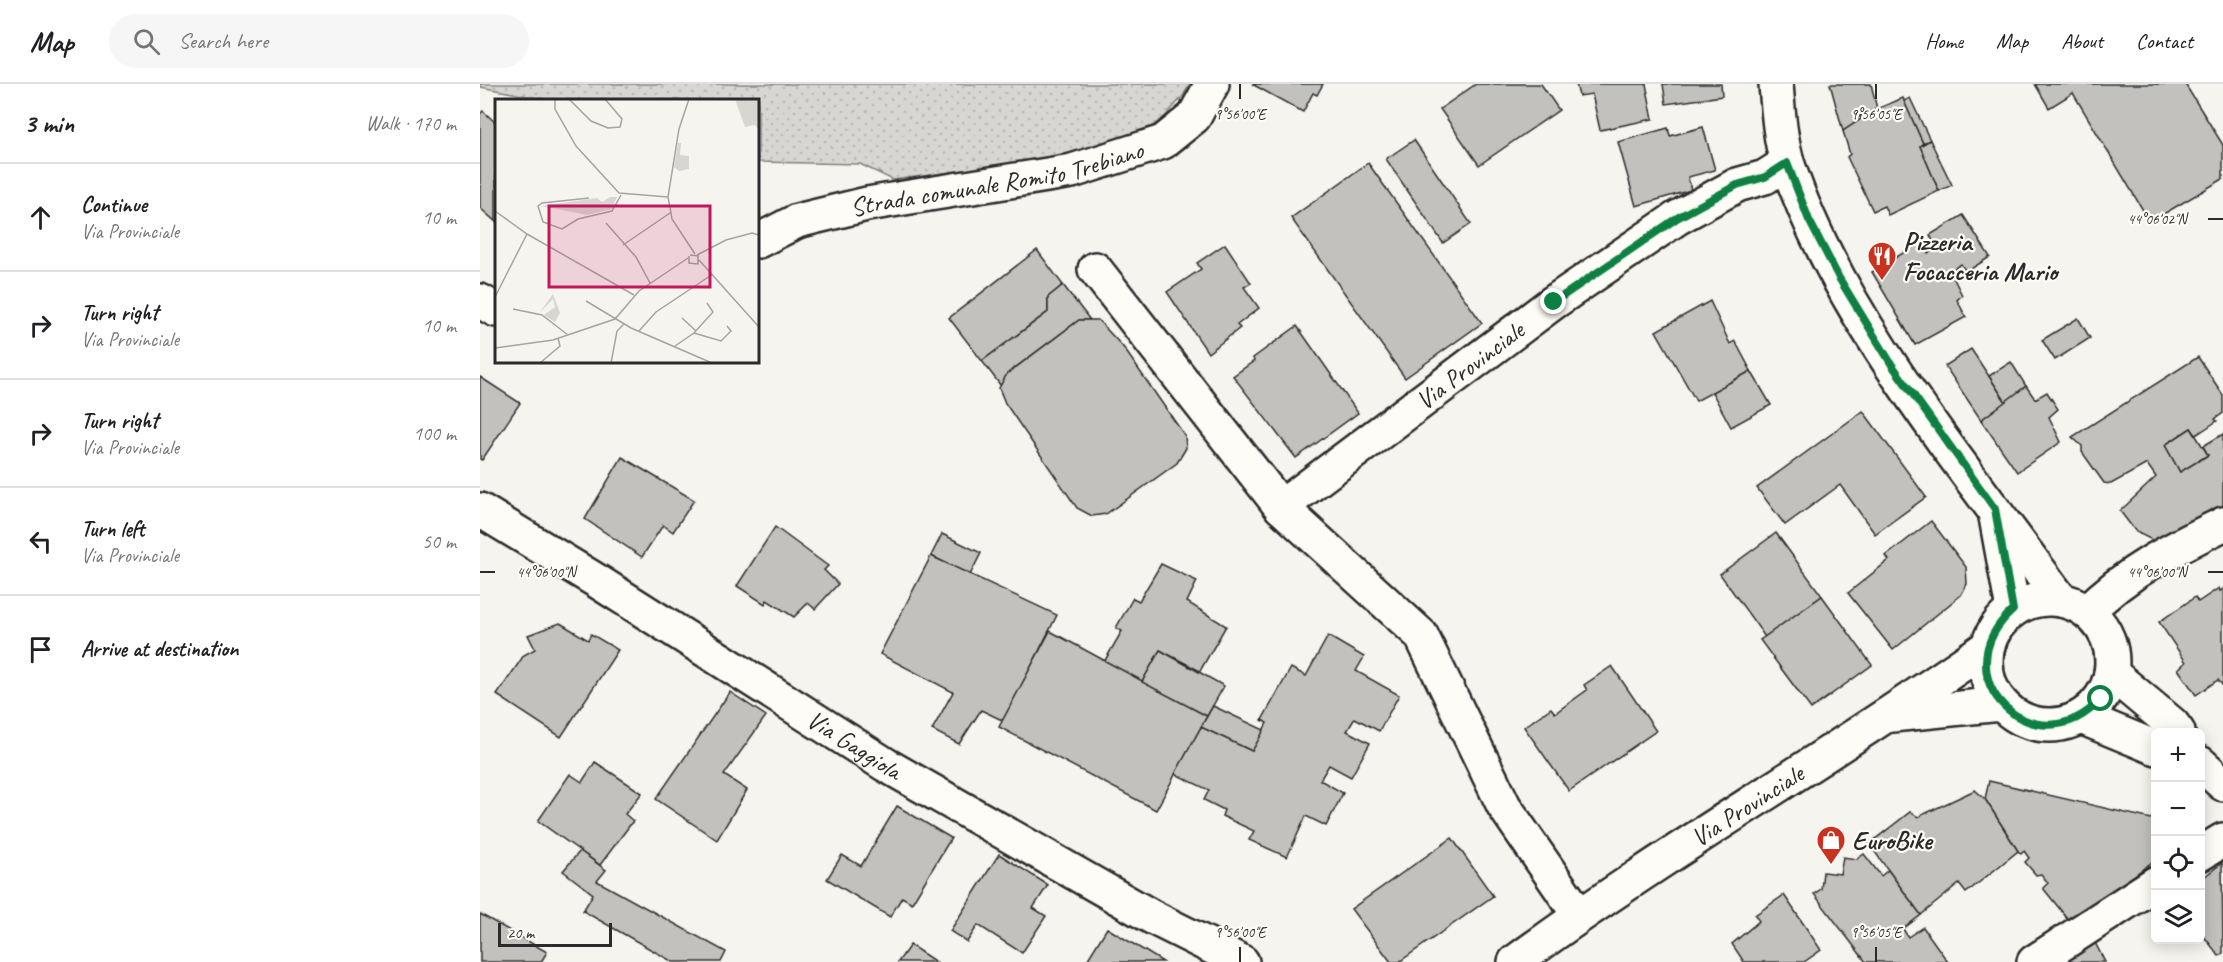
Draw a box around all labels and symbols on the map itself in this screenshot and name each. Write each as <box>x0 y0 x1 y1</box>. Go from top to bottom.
inset map <box>495 99 759 363</box>
text: 9°56'00"E <box>1214 105 1268 124</box>
text: 9°56'05"E <box>1850 105 1904 124</box>
street label: Strada comunale Romito Trebiano <box>847 133 1149 224</box>
text: 44°06'02"N <box>2127 210 2190 229</box>
place label: Pizzeria Focacceria Mario <box>1903 225 2060 288</box>
restaurant icon: Pizzeria Focacceria Mario <box>1866 240 1898 282</box>
route end <box>1540 288 1566 314</box>
street label: Via Provinciale <box>1409 313 1533 417</box>
text: 44°06'00"N <box>516 563 579 582</box>
text: 44°06'00"N <box>2127 563 2190 582</box>
route start <box>2087 685 2113 711</box>
street label: Via Gaggiola <box>801 703 909 789</box>
street label: Via Provinciale <box>1685 756 1812 854</box>
shop icon: EuroBike <box>1815 824 1847 866</box>
place label: EuroBike <box>1852 824 1934 857</box>
scale bar <box>498 920 612 948</box>
text: 9°56'00"E <box>1214 923 1268 942</box>
text: 9°56'05"E <box>1850 923 1904 942</box>

